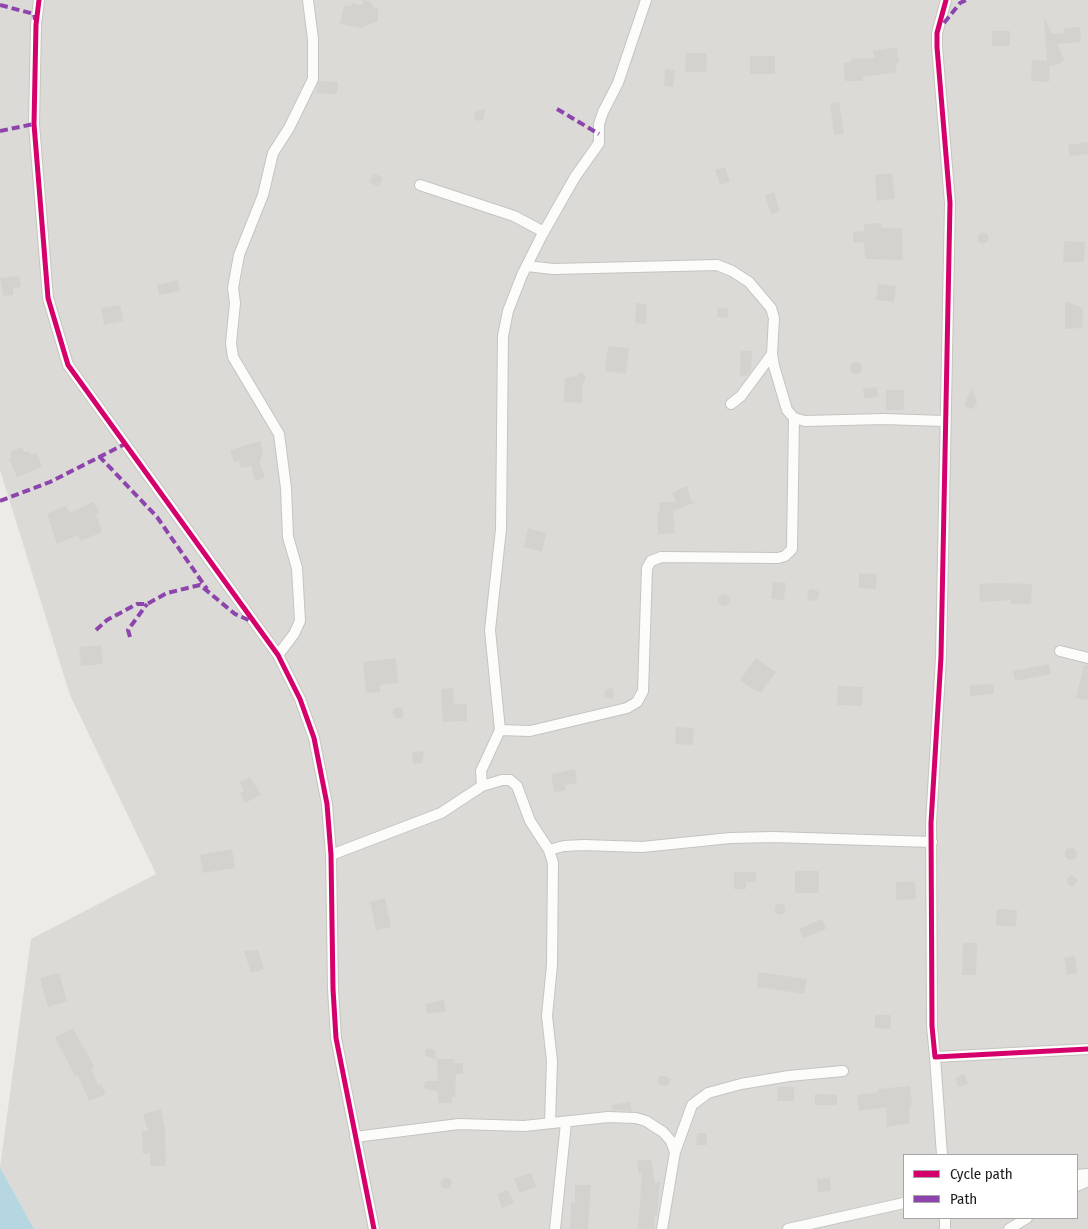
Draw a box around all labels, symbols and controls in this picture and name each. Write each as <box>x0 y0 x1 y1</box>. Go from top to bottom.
legend <box>903 1154 1078 1219</box>
text: Cycle path <box>950 1165 1013 1183</box>
text: Path <box>950 1190 977 1208</box>

